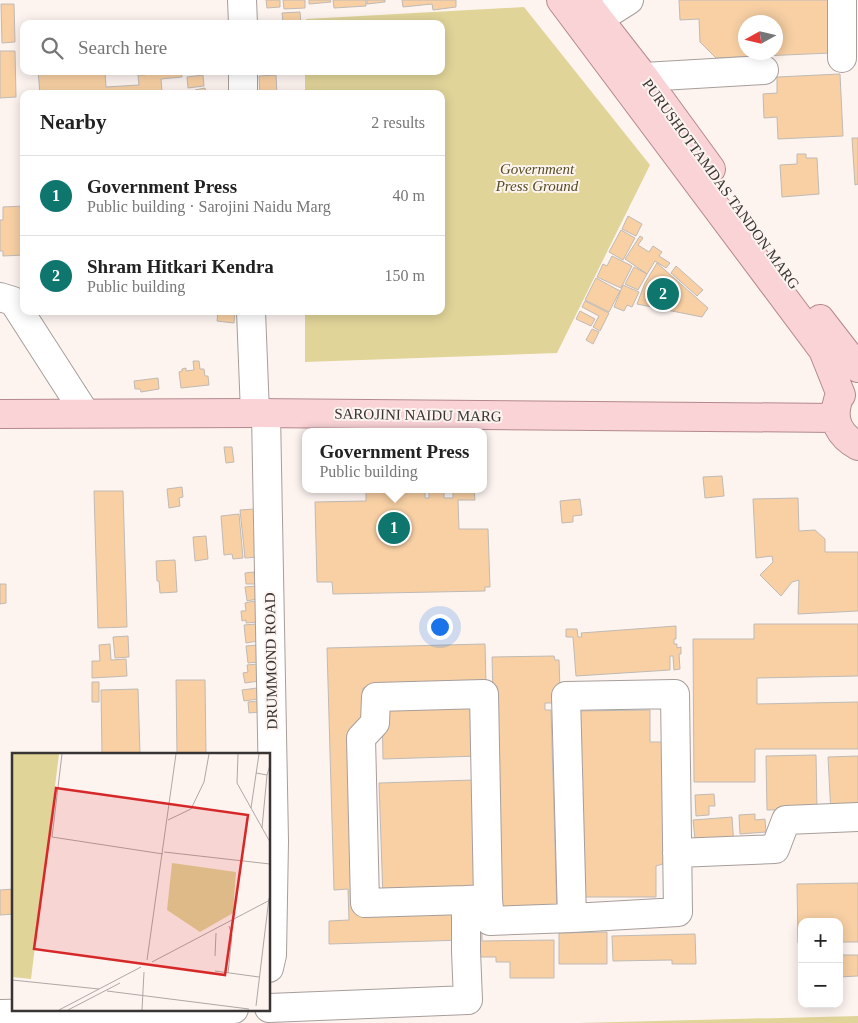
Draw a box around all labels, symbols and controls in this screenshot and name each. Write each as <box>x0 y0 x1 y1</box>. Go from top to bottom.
north arrow <box>738 15 783 60</box>
search box <box>20 20 445 75</box>
icon: search <box>38 34 66 62</box>
text: Search here <box>78 37 167 58</box>
street label: PURUSHOTTAMDAS TANDON MARG <box>639 76 803 292</box>
text: Nearby <box>40 110 107 134</box>
text: 2 results <box>371 114 425 131</box>
park label: Government Press Ground <box>495 161 579 194</box>
text: Government Press <box>87 176 237 197</box>
text: 1 <box>52 187 60 204</box>
text: 40 m <box>393 187 425 204</box>
text: Public building · Sarojini Naidu Marg <box>87 198 331 215</box>
text: Shram Hitkari Kendra <box>87 256 274 277</box>
text: 2 <box>52 267 60 284</box>
text: 150 m <box>385 267 425 284</box>
pin: 2 <box>647 275 679 313</box>
text: Public building <box>87 278 185 295</box>
street label: SAROJINI NAIDU MARG <box>334 406 502 424</box>
popup <box>302 428 487 493</box>
text: Government Press <box>319 441 470 462</box>
text: Public building <box>319 463 418 480</box>
pin: 1 <box>378 509 410 547</box>
street label: DRUMMOND ROAD <box>262 592 280 730</box>
your location <box>427 614 453 640</box>
inset map <box>12 753 270 1010</box>
map controls <box>798 918 843 1008</box>
button: + <box>798 918 843 963</box>
button: − <box>798 963 843 1008</box>

